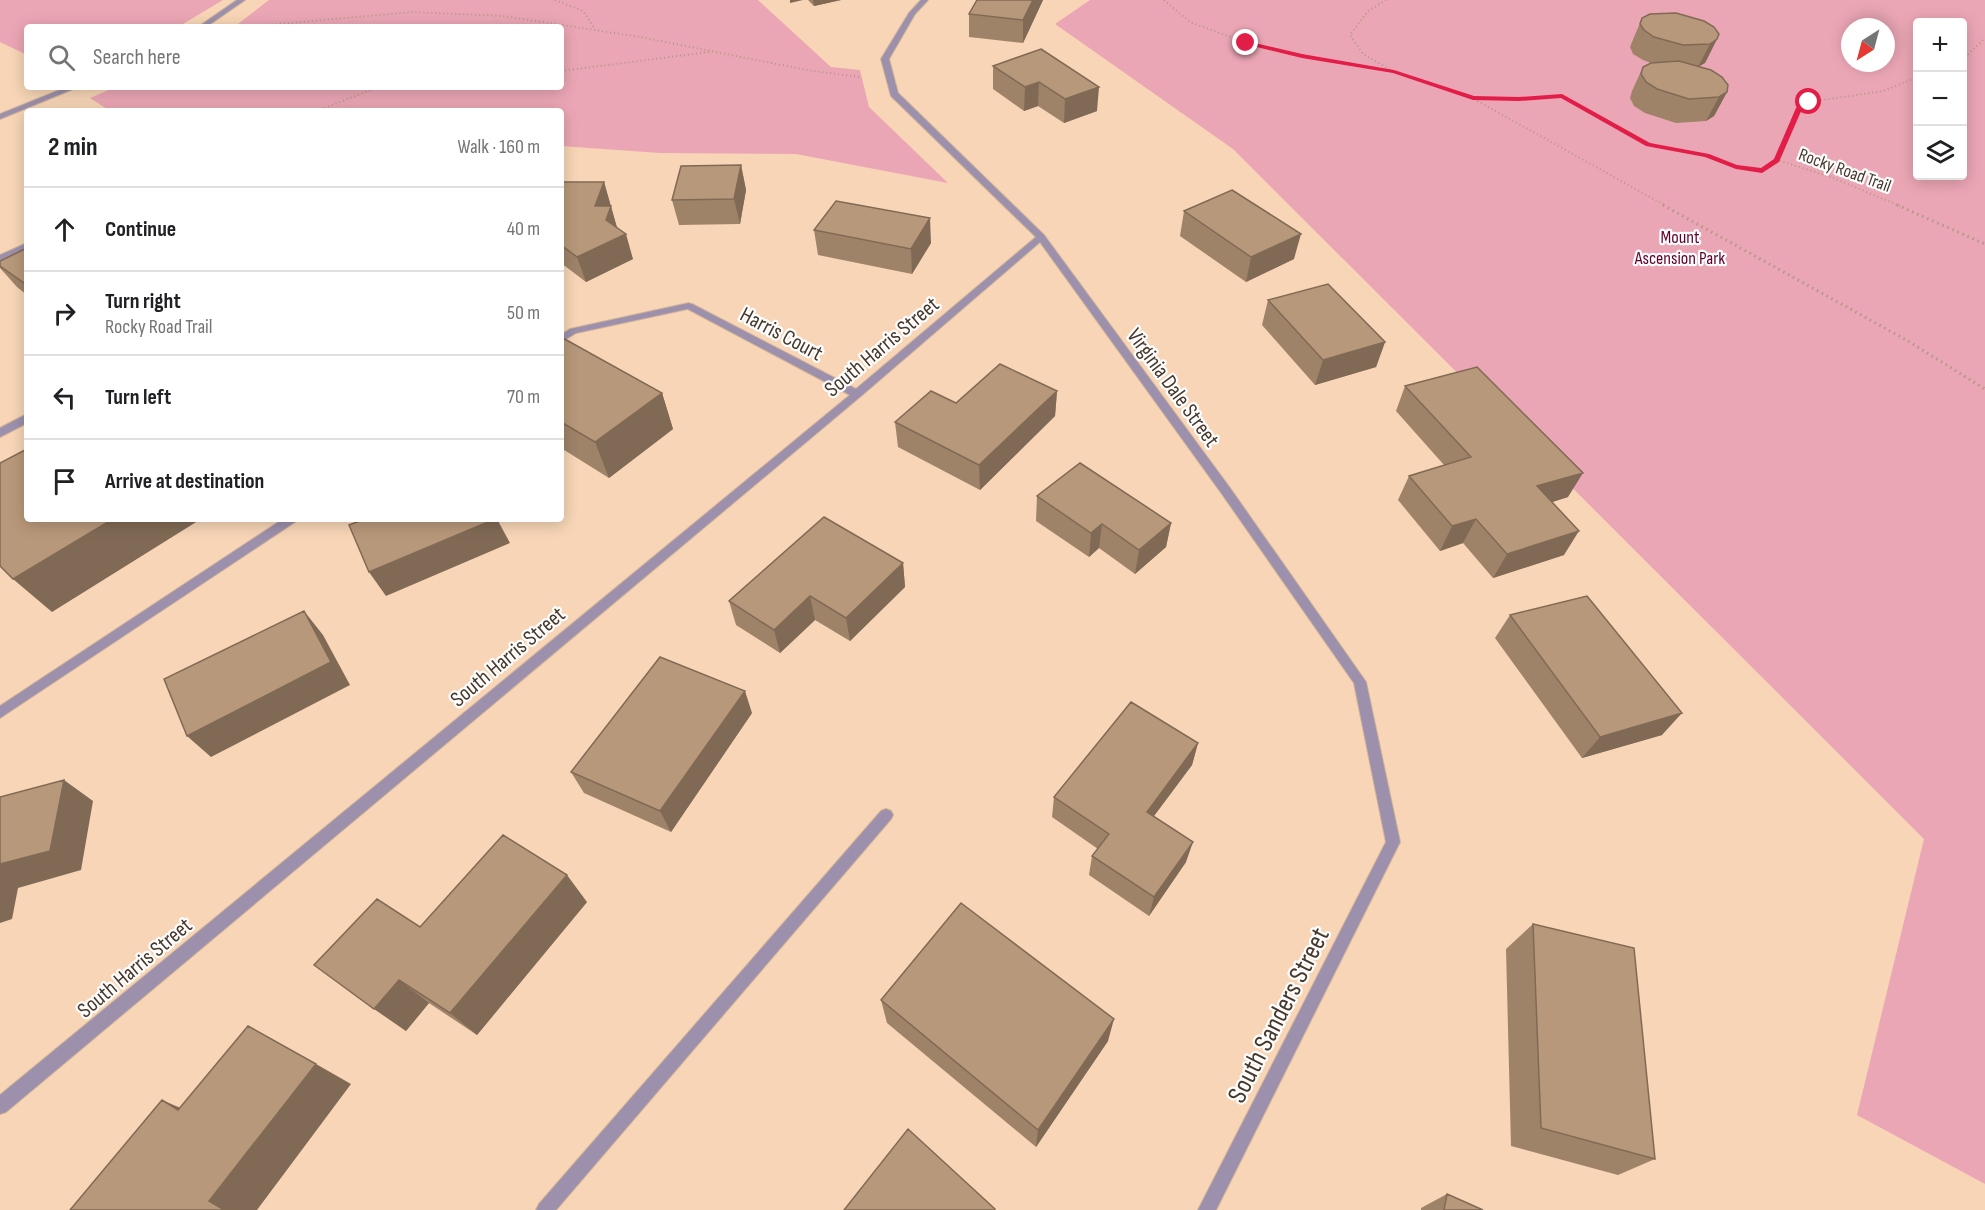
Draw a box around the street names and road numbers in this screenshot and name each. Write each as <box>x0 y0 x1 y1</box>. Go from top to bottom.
street label: Rocky Road Trail <box>1796 144 1894 197</box>
street label: South Harris Street <box>819 291 945 403</box>
street label: Harris Court <box>735 301 828 367</box>
street label: Virginia Dale Street <box>1121 323 1225 453</box>
street label: South Harris Street <box>445 601 571 713</box>
street label: South Harris Street <box>72 912 198 1024</box>
street label: South Sanders Street <box>1221 923 1337 1108</box>

